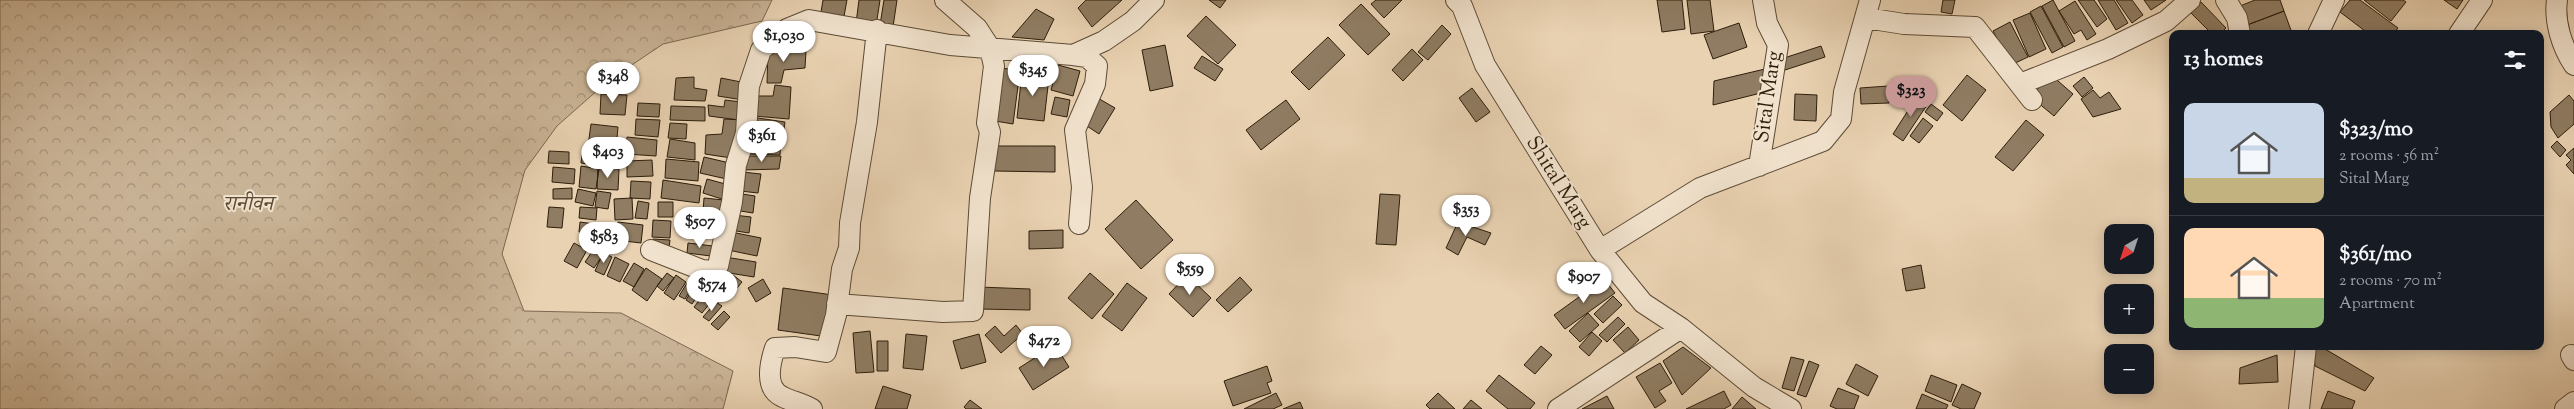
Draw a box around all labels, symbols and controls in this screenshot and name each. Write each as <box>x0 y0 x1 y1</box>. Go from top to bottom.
pin: $1,030 <box>743 20 825 63</box>
text: $1,030 <box>764 25 804 48</box>
text: 13 homes <box>2184 45 2263 75</box>
icon: filters <box>2501 46 2529 74</box>
street label: Sital Marg <box>1748 49 1790 145</box>
pin: $345 <box>1003 54 1063 97</box>
text: $345 <box>1019 59 1047 82</box>
pin: $348 <box>583 62 643 104</box>
text: $348 <box>597 66 629 89</box>
pin: $323 <box>1881 76 1941 118</box>
text: $323 <box>1897 80 1925 103</box>
text: $323/mo <box>2339 115 2413 145</box>
pin: $361 <box>732 120 792 163</box>
icon: home <box>2224 123 2284 183</box>
text: $361 <box>748 125 776 148</box>
street label: Shital Marg <box>1518 131 1598 235</box>
pin: $403 <box>578 136 638 179</box>
text: $403 <box>592 141 624 164</box>
text: 2 rooms · 56 m² <box>2339 145 2439 168</box>
text: Sital Marg <box>2339 168 2409 191</box>
park label: रानीवन <box>223 190 277 220</box>
pin: $353 <box>1436 194 1496 237</box>
text: $353 <box>1453 199 1479 222</box>
pin: $507 <box>670 206 730 249</box>
text: $507 <box>685 211 715 234</box>
pin: $583 <box>574 222 634 264</box>
north arrow <box>2104 224 2154 274</box>
map controls <box>2104 224 2154 394</box>
text: $583 <box>590 226 618 249</box>
text: $361/mo <box>2339 240 2412 270</box>
icon: home <box>2224 248 2284 308</box>
pin: $559 <box>1160 254 1220 296</box>
text: $559 <box>1176 258 1204 281</box>
pin: $907 <box>1554 262 1614 304</box>
text: $907 <box>1568 266 1600 289</box>
pin: $574 <box>682 270 742 312</box>
text: 2 rooms · 70 m² <box>2339 270 2442 293</box>
text: $574 <box>698 274 727 297</box>
button: + <box>2104 284 2154 334</box>
text: Apartment <box>2339 293 2415 316</box>
pin: $472 <box>1014 326 1074 368</box>
text: $472 <box>1028 330 1060 353</box>
button: − <box>2104 344 2154 394</box>

